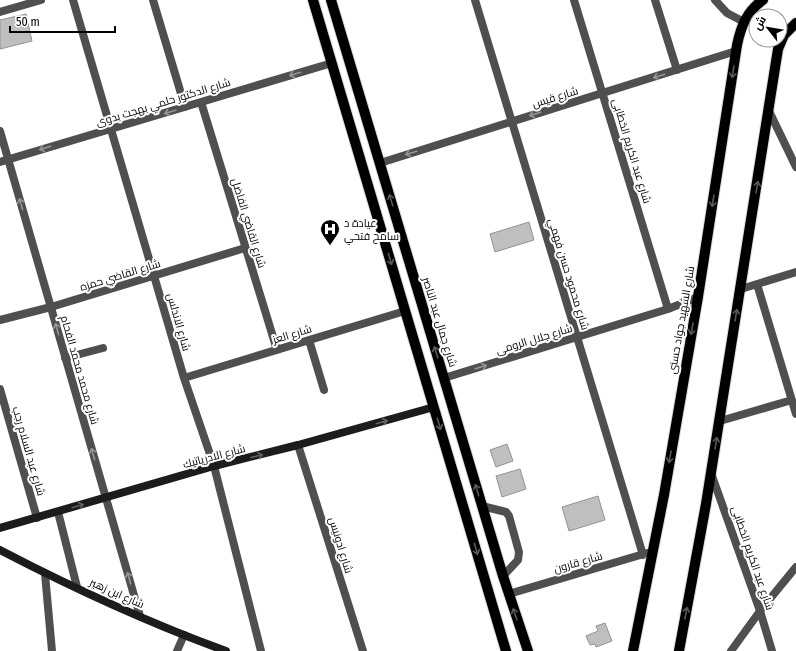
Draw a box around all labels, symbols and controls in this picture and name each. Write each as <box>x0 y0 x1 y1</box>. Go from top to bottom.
scale bar <box>10 8 115 34</box>
north arrow <box>748 8 788 48</box>
text: ش <box>751 14 769 33</box>
text: 50 m <box>16 15 40 29</box>
one-way arrow <box>729 65 737 78</box>
one-way arrow <box>288 71 301 78</box>
one-way arrow <box>652 73 665 80</box>
street label: شارع الدكتور حلمي بهجت بدوى <box>94 76 233 131</box>
street label: شارع قيس <box>531 84 580 112</box>
street label: شارع عبد الكريم الخطابى <box>608 97 654 205</box>
one-way arrow <box>164 109 177 116</box>
one-way arrow <box>529 111 541 119</box>
one-way arrow <box>39 145 52 152</box>
one-way arrow <box>404 150 417 157</box>
street label: شارع القاضي الفاضل <box>228 177 268 270</box>
one-way arrow <box>753 181 761 194</box>
one-way arrow <box>387 194 394 207</box>
one-way arrow <box>709 194 717 207</box>
one-way arrow <box>17 197 24 210</box>
place label: عيادة د سامح فتحي <box>344 217 399 245</box>
street label: شارع محمود حسن فهمي <box>543 217 592 332</box>
hospital icon: عيادة د سامح فتحي <box>319 218 341 246</box>
one-way arrow <box>387 253 394 266</box>
street label: شارع القاضي حمزه <box>78 257 162 295</box>
street label: شارع الشهيد جواد حسنى <box>666 265 698 375</box>
street label: شارع جمال عبد الناصر <box>418 275 459 369</box>
street label: شارع الاندلس <box>163 292 193 353</box>
one-way arrow <box>733 309 741 322</box>
street label: شارع محمد محمد الفحام <box>57 314 101 426</box>
one-way arrow <box>53 322 60 335</box>
street label: شارع العز <box>270 322 314 348</box>
street label: شارع جلال الرومى <box>494 322 574 358</box>
one-way arrow <box>688 322 696 335</box>
one-way arrow <box>432 345 439 358</box>
one-way arrow <box>475 363 488 370</box>
street label: شارع عبد السلام رجب <box>9 405 48 498</box>
one-way arrow <box>436 417 443 430</box>
one-way arrow <box>376 418 389 425</box>
one-way arrow <box>712 437 720 450</box>
street label: شارع الادرياتيك <box>181 442 247 472</box>
one-way arrow <box>89 447 96 460</box>
one-way arrow <box>666 450 674 463</box>
one-way arrow <box>250 451 263 459</box>
one-way arrow <box>473 483 480 496</box>
one-way arrow <box>71 502 84 509</box>
street label: شارع عبد الكريم الخطابى <box>728 504 776 612</box>
street label: شارع ادونيس <box>325 515 355 575</box>
one-way arrow <box>473 542 480 555</box>
street label: شارع قارون <box>552 549 604 577</box>
one-way arrow <box>125 572 132 585</box>
street label: شارع ابن زهير <box>86 575 146 612</box>
one-way arrow <box>682 607 690 620</box>
one-way arrow <box>511 608 519 620</box>

